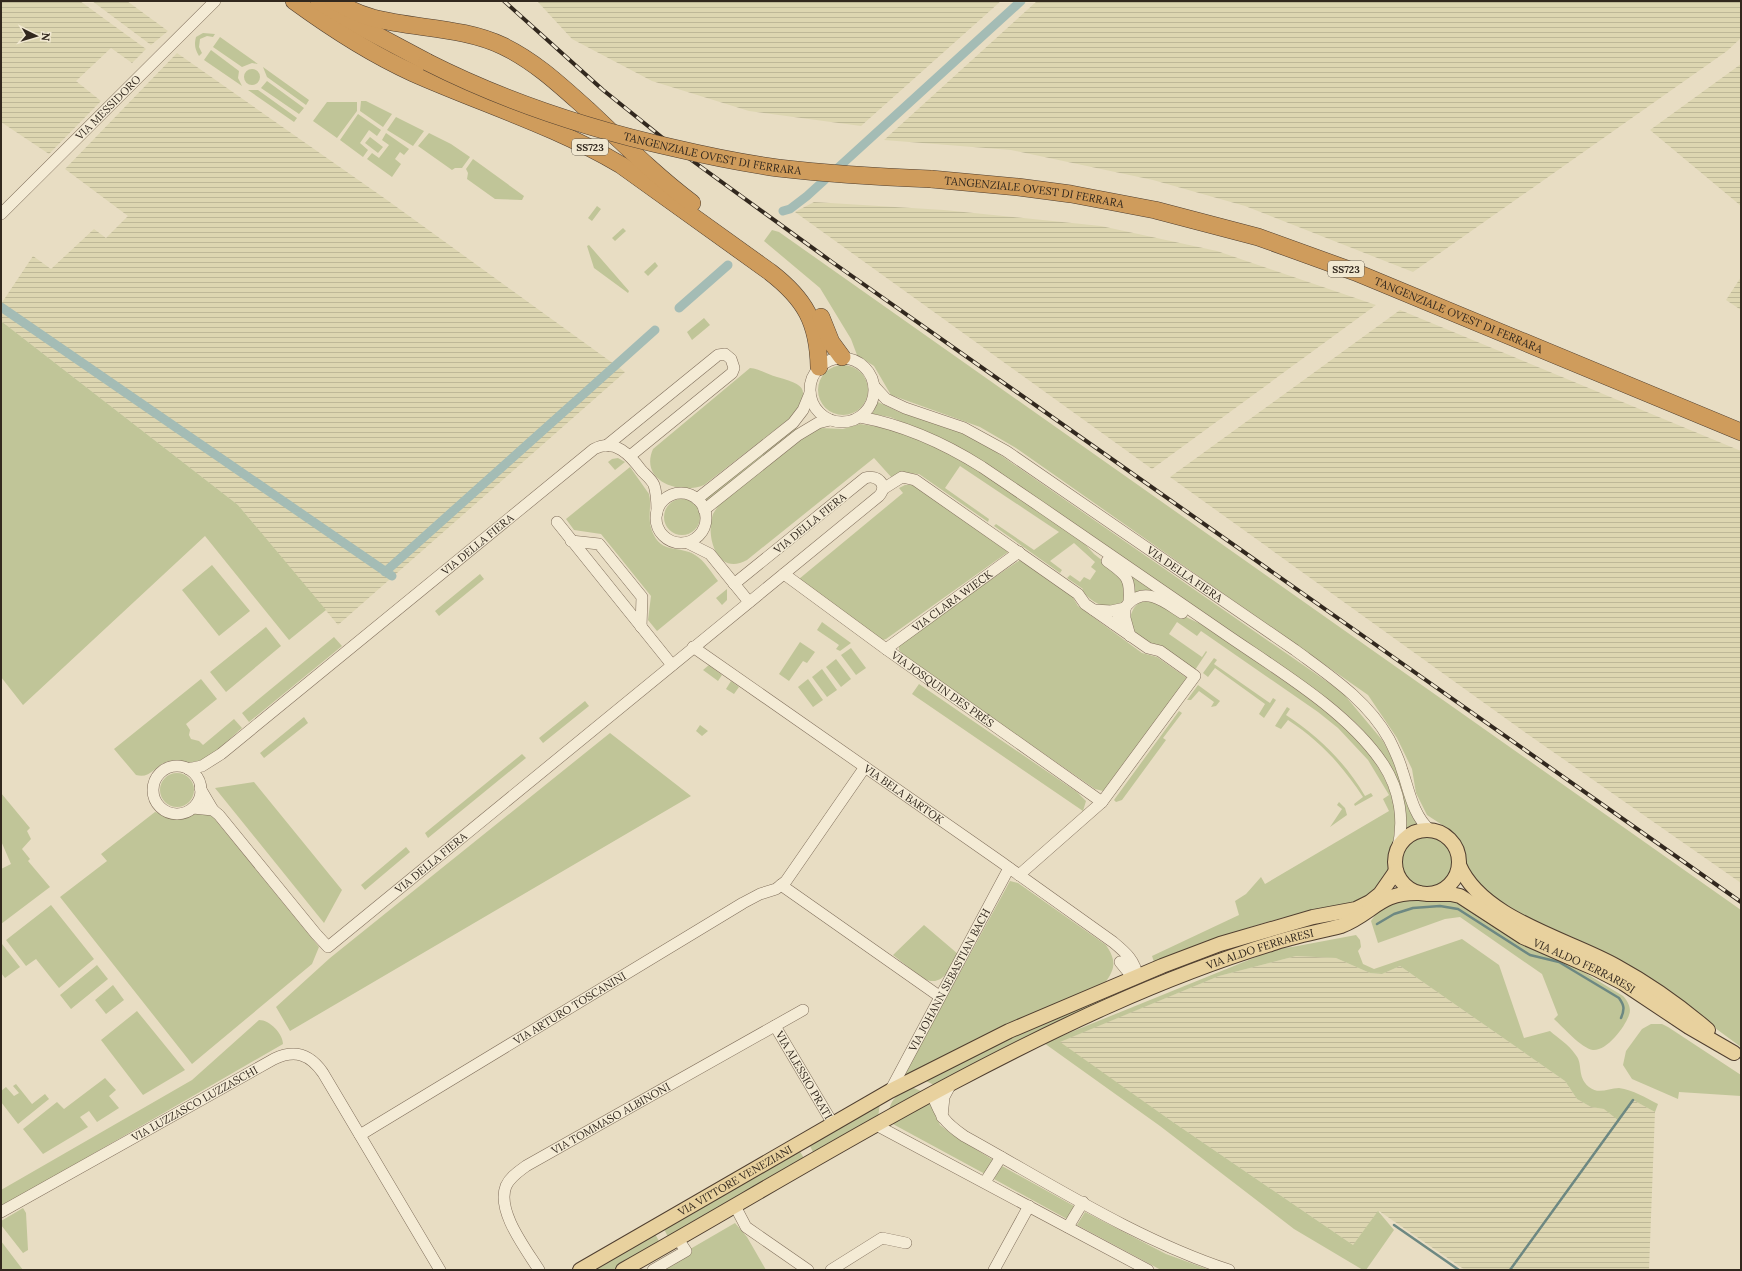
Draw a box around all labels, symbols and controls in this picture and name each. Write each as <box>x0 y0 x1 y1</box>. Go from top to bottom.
north arrow <box>16 16 56 56</box>
text: N <box>39 32 53 42</box>
street label: VIA MESSIDORO <box>72 72 144 144</box>
street label: TANGENZIALE OVEST DI FERRARA <box>622 129 803 178</box>
road number: SS723 <box>572 139 608 155</box>
street label: TANGENZIALE OVEST DI FERRARA <box>944 173 1126 211</box>
road number: SS723 <box>1328 261 1364 277</box>
street label: TANGENZIALE OVEST DI FERRARA <box>1372 274 1546 356</box>
street label: VIA DELLA FIERA <box>770 489 850 557</box>
street label: VIA DELLA FIERA <box>438 510 517 579</box>
street label: VIA DELLA FIERA <box>1143 542 1226 606</box>
street label: VIA CLARA WIECK <box>909 567 995 635</box>
street label: VIA JOSQUIN DES PRÉS <box>888 647 997 730</box>
street label: VIA BELA BARTOK <box>860 761 947 827</box>
street label: VIA DELLA FIERA <box>391 828 471 897</box>
street label: VIA JOHANN SEBASTIAN BACH <box>905 906 993 1055</box>
street label: VIA ALDO FERRARESI <box>1203 926 1315 973</box>
street label: VIA ALDO FERRARESI <box>1530 935 1638 996</box>
street label: VIA ARTURO TOSCANINI <box>510 968 629 1048</box>
street label: VIA ALESSIO PRATI <box>772 1028 836 1122</box>
street label: VIA LUZZASCO LUZZASCHI <box>128 1062 260 1145</box>
street label: VIA TOMMASO ALBINONI <box>548 1079 673 1158</box>
street label: VIA VITTORE VENEZIANI <box>675 1142 795 1219</box>

